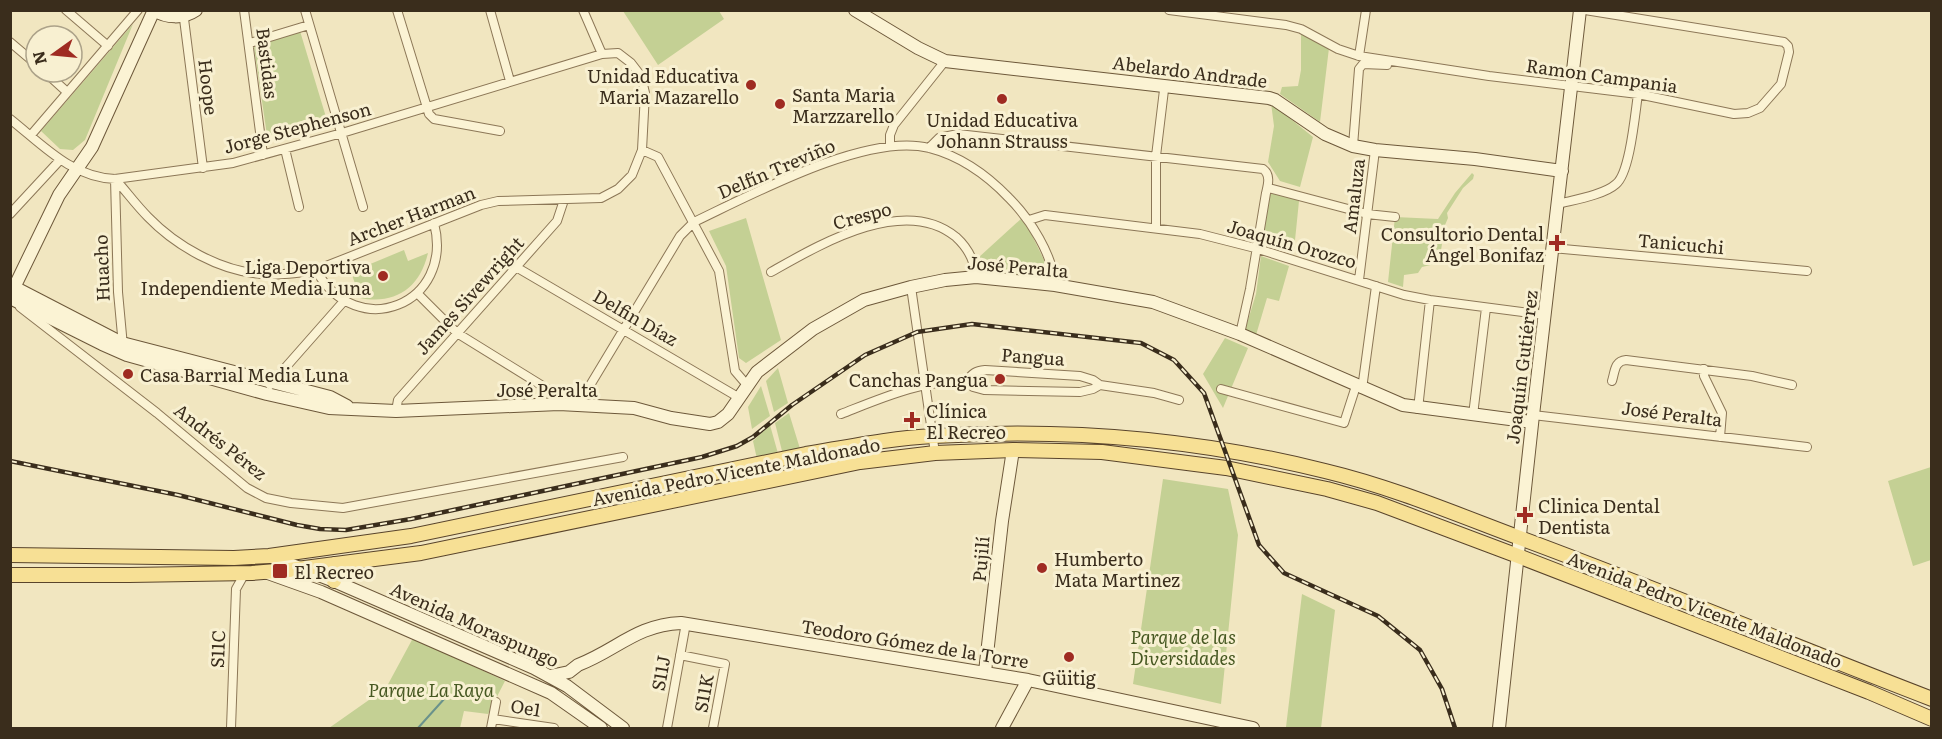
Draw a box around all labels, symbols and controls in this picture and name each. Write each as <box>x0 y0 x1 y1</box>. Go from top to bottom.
north arrow <box>24 24 84 84</box>
street label: Bastidas <box>250 26 286 100</box>
street label: Abelardo Andrade <box>1111 48 1269 94</box>
text: N <box>25 49 52 68</box>
street label: Ramon Campania <box>1524 51 1680 99</box>
street label: Hoope <box>192 57 226 117</box>
place label: Unidad Educativa Maria Mazarello <box>587 62 739 110</box>
marker: Unidad Educativa Maria Mazarello <box>744 78 758 92</box>
place label: Santa Maria Marzzarello <box>792 81 896 129</box>
marker: Unidad Educativa Johann Strauss <box>995 92 1009 106</box>
street label: Jorge Stephenson <box>220 94 374 160</box>
marker: Santa Maria Marzzarello <box>773 97 787 111</box>
place label: Unidad Educativa Johann Strauss <box>926 106 1078 154</box>
street label: Delfín Treviño <box>713 131 839 205</box>
street label: Amaluza <box>1335 157 1371 235</box>
street label: Archer Harman <box>343 178 479 252</box>
street label: Crespo <box>830 194 894 236</box>
street label: Joaquín Orozco <box>1224 212 1360 274</box>
place label: Consultorio Dental Ángel Bonifaz <box>1381 220 1544 268</box>
street label: Tanicuchi <box>1637 226 1725 260</box>
street label: James Sivewright <box>408 229 530 360</box>
street label: Huacho <box>86 234 116 302</box>
marker: Consultorio Dental Ángel Bonifaz <box>1548 234 1566 252</box>
street label: José Peralta <box>966 248 1070 284</box>
place label: Liga Deportiva Independiente Media Luna <box>141 253 371 301</box>
marker: Liga Deportiva Independiente Media Luna <box>376 269 390 283</box>
street label: Delfin Díaz <box>589 282 684 352</box>
street label: Joaquín Gutiérrez <box>1498 288 1544 445</box>
street label: Pangua <box>1000 340 1066 372</box>
place label: Casa Barrial Media Luna <box>140 361 349 388</box>
place label: Canchas Pangua <box>849 366 988 393</box>
marker: Casa Barrial Media Luna <box>121 367 135 381</box>
marker: Canchas Pangua <box>993 372 1007 386</box>
street label: José Peralta <box>496 376 598 403</box>
street label: José Peralta <box>1620 393 1724 433</box>
street label: Andrés Pérez <box>169 396 273 486</box>
place label: Clínica El Recreo <box>926 397 1006 445</box>
marker: Clínica El Recreo <box>903 411 921 429</box>
street label: Avenida Pedro Vicente Maldonado <box>590 430 882 512</box>
place label: Clinica Dental Dentista <box>1538 492 1660 540</box>
marker: Clinica Dental Dentista <box>1516 506 1534 524</box>
street label: Pujilí <box>965 535 995 583</box>
street label: Avenida Pedro Vicente Maldonado <box>1564 544 1846 674</box>
place label: Humberto Mata Martinez <box>1054 545 1180 593</box>
place label: El Recreo <box>294 558 374 585</box>
marker: Humberto Mata Martinez <box>1035 561 1049 575</box>
marker: El Recreo <box>271 562 289 580</box>
street label: Avenida Moraspungo <box>386 575 564 673</box>
street label: Teodoro Gómez de la Torre <box>799 612 1031 674</box>
park label: Parque de las Diversidades <box>1130 623 1236 671</box>
street label: S11C <box>203 630 231 668</box>
marker: Güitig <box>1062 650 1076 664</box>
street label: S11J <box>644 653 676 693</box>
place label: Güitig <box>1042 664 1097 691</box>
street label: S11K <box>686 671 720 715</box>
park label: Parque La Raya <box>368 676 495 703</box>
street label: Oe1 <box>509 691 543 723</box>

